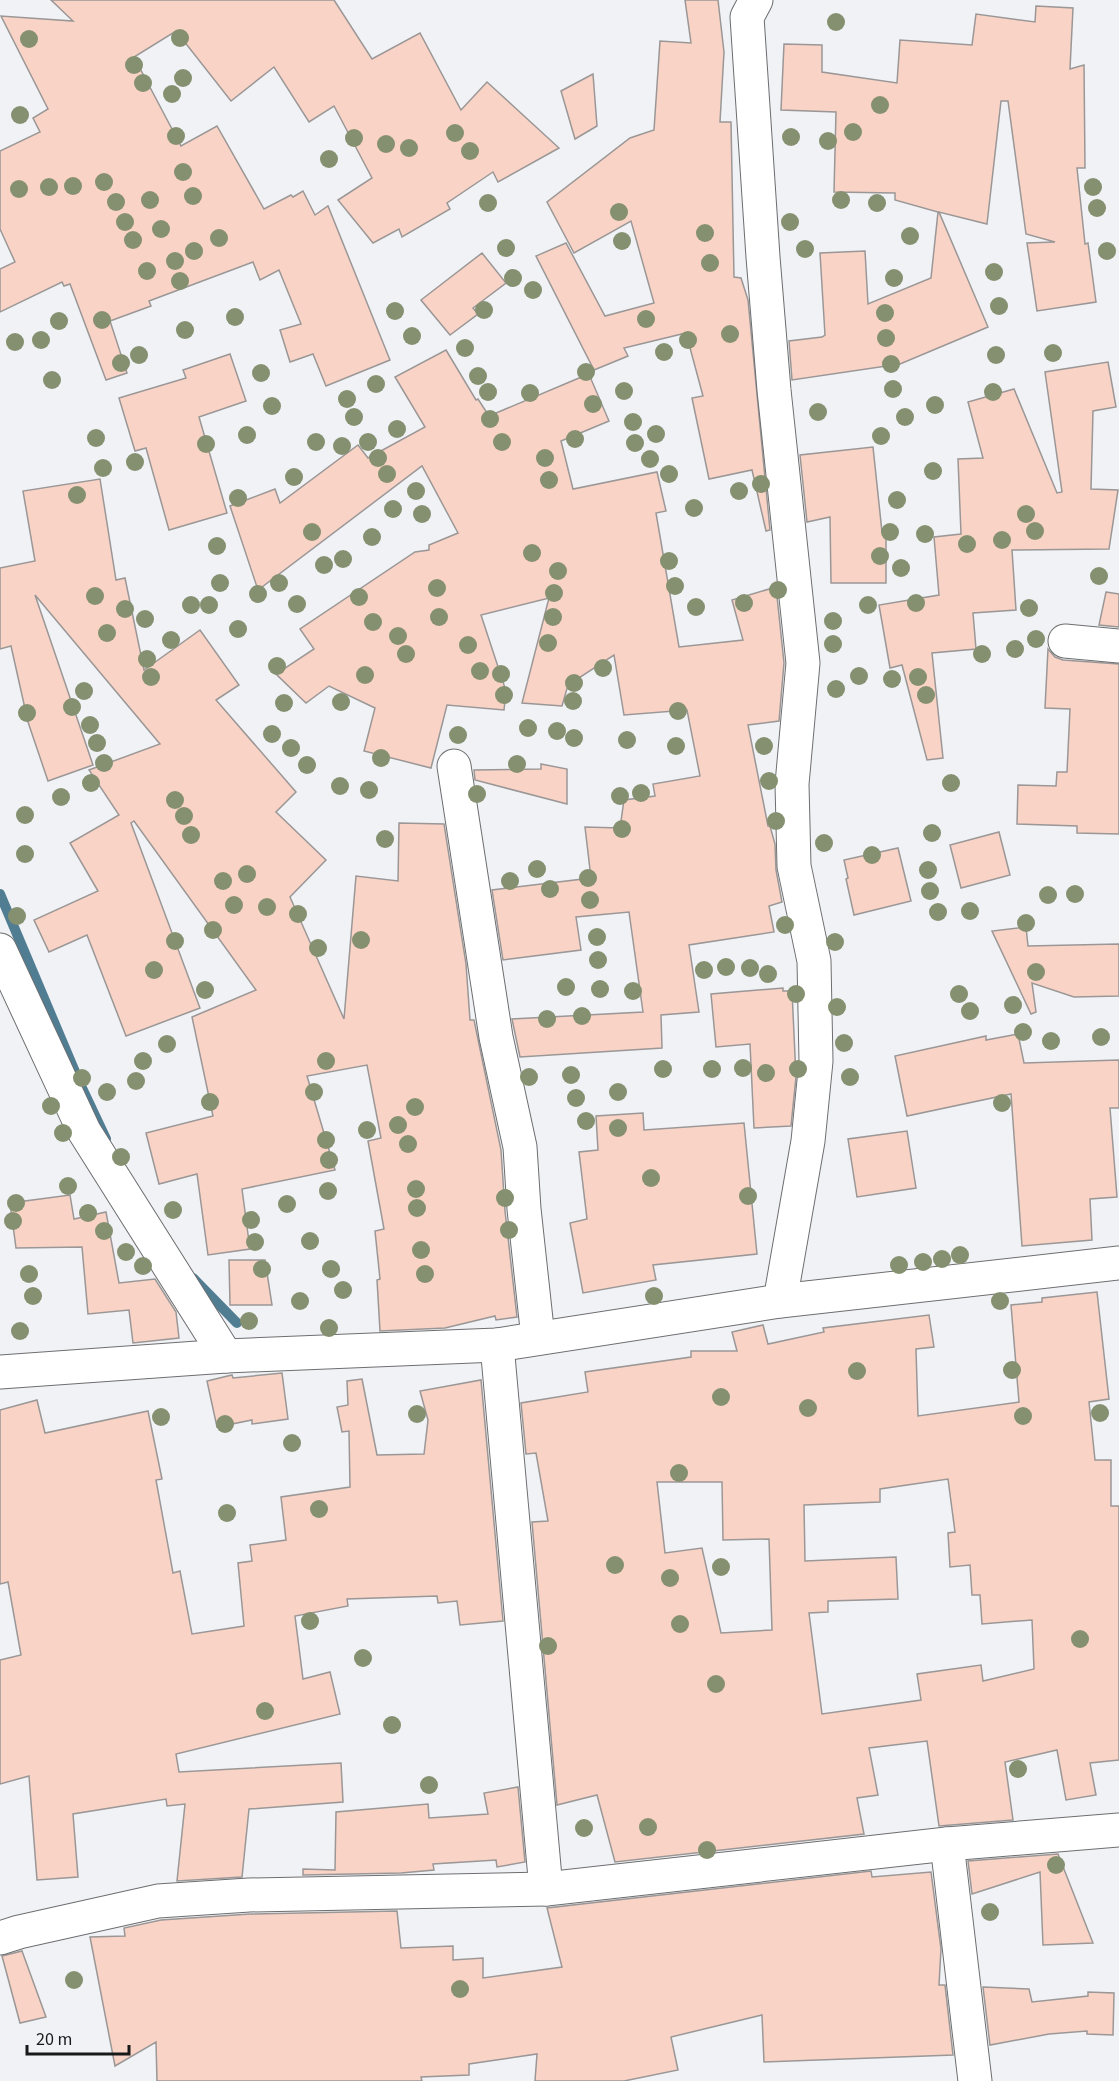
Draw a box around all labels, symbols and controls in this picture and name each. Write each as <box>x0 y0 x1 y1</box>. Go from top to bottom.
scale bar <box>27 2018 129 2056</box>
text: 20 m <box>36 2027 72 2052</box>

